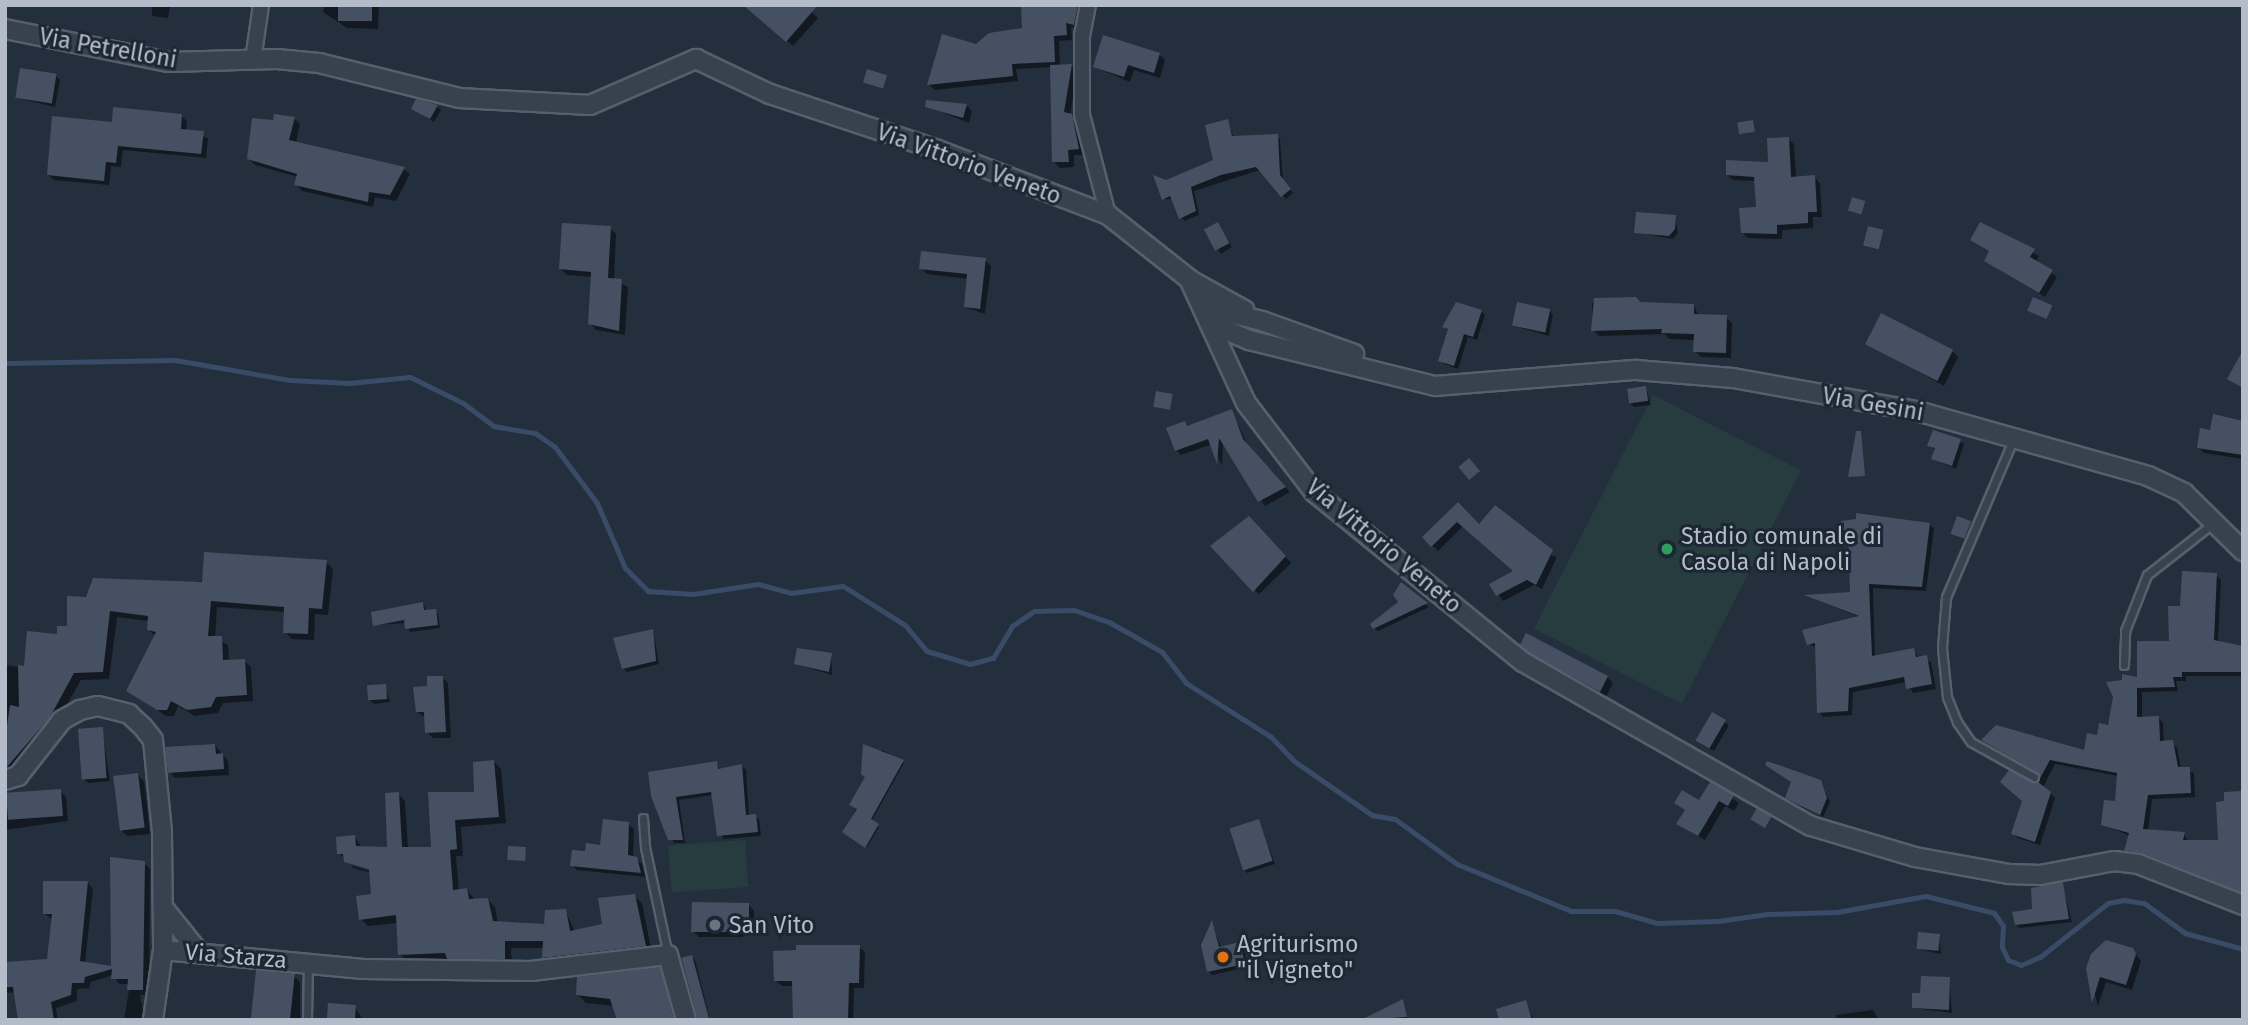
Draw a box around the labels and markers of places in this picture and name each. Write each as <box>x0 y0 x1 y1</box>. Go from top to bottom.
place label: Stadio comunale di Casola di Napoli <box>1681 522 1882 576</box>
marker: Stadio comunale di Casola di Napoli <box>1659 541 1675 557</box>
place label: San Vito <box>729 911 814 939</box>
marker: San Vito <box>707 917 723 933</box>
place label: Agriturismo "il Vigneto" <box>1237 930 1358 984</box>
marker: Agriturismo "il Vigneto" <box>1215 949 1231 965</box>

